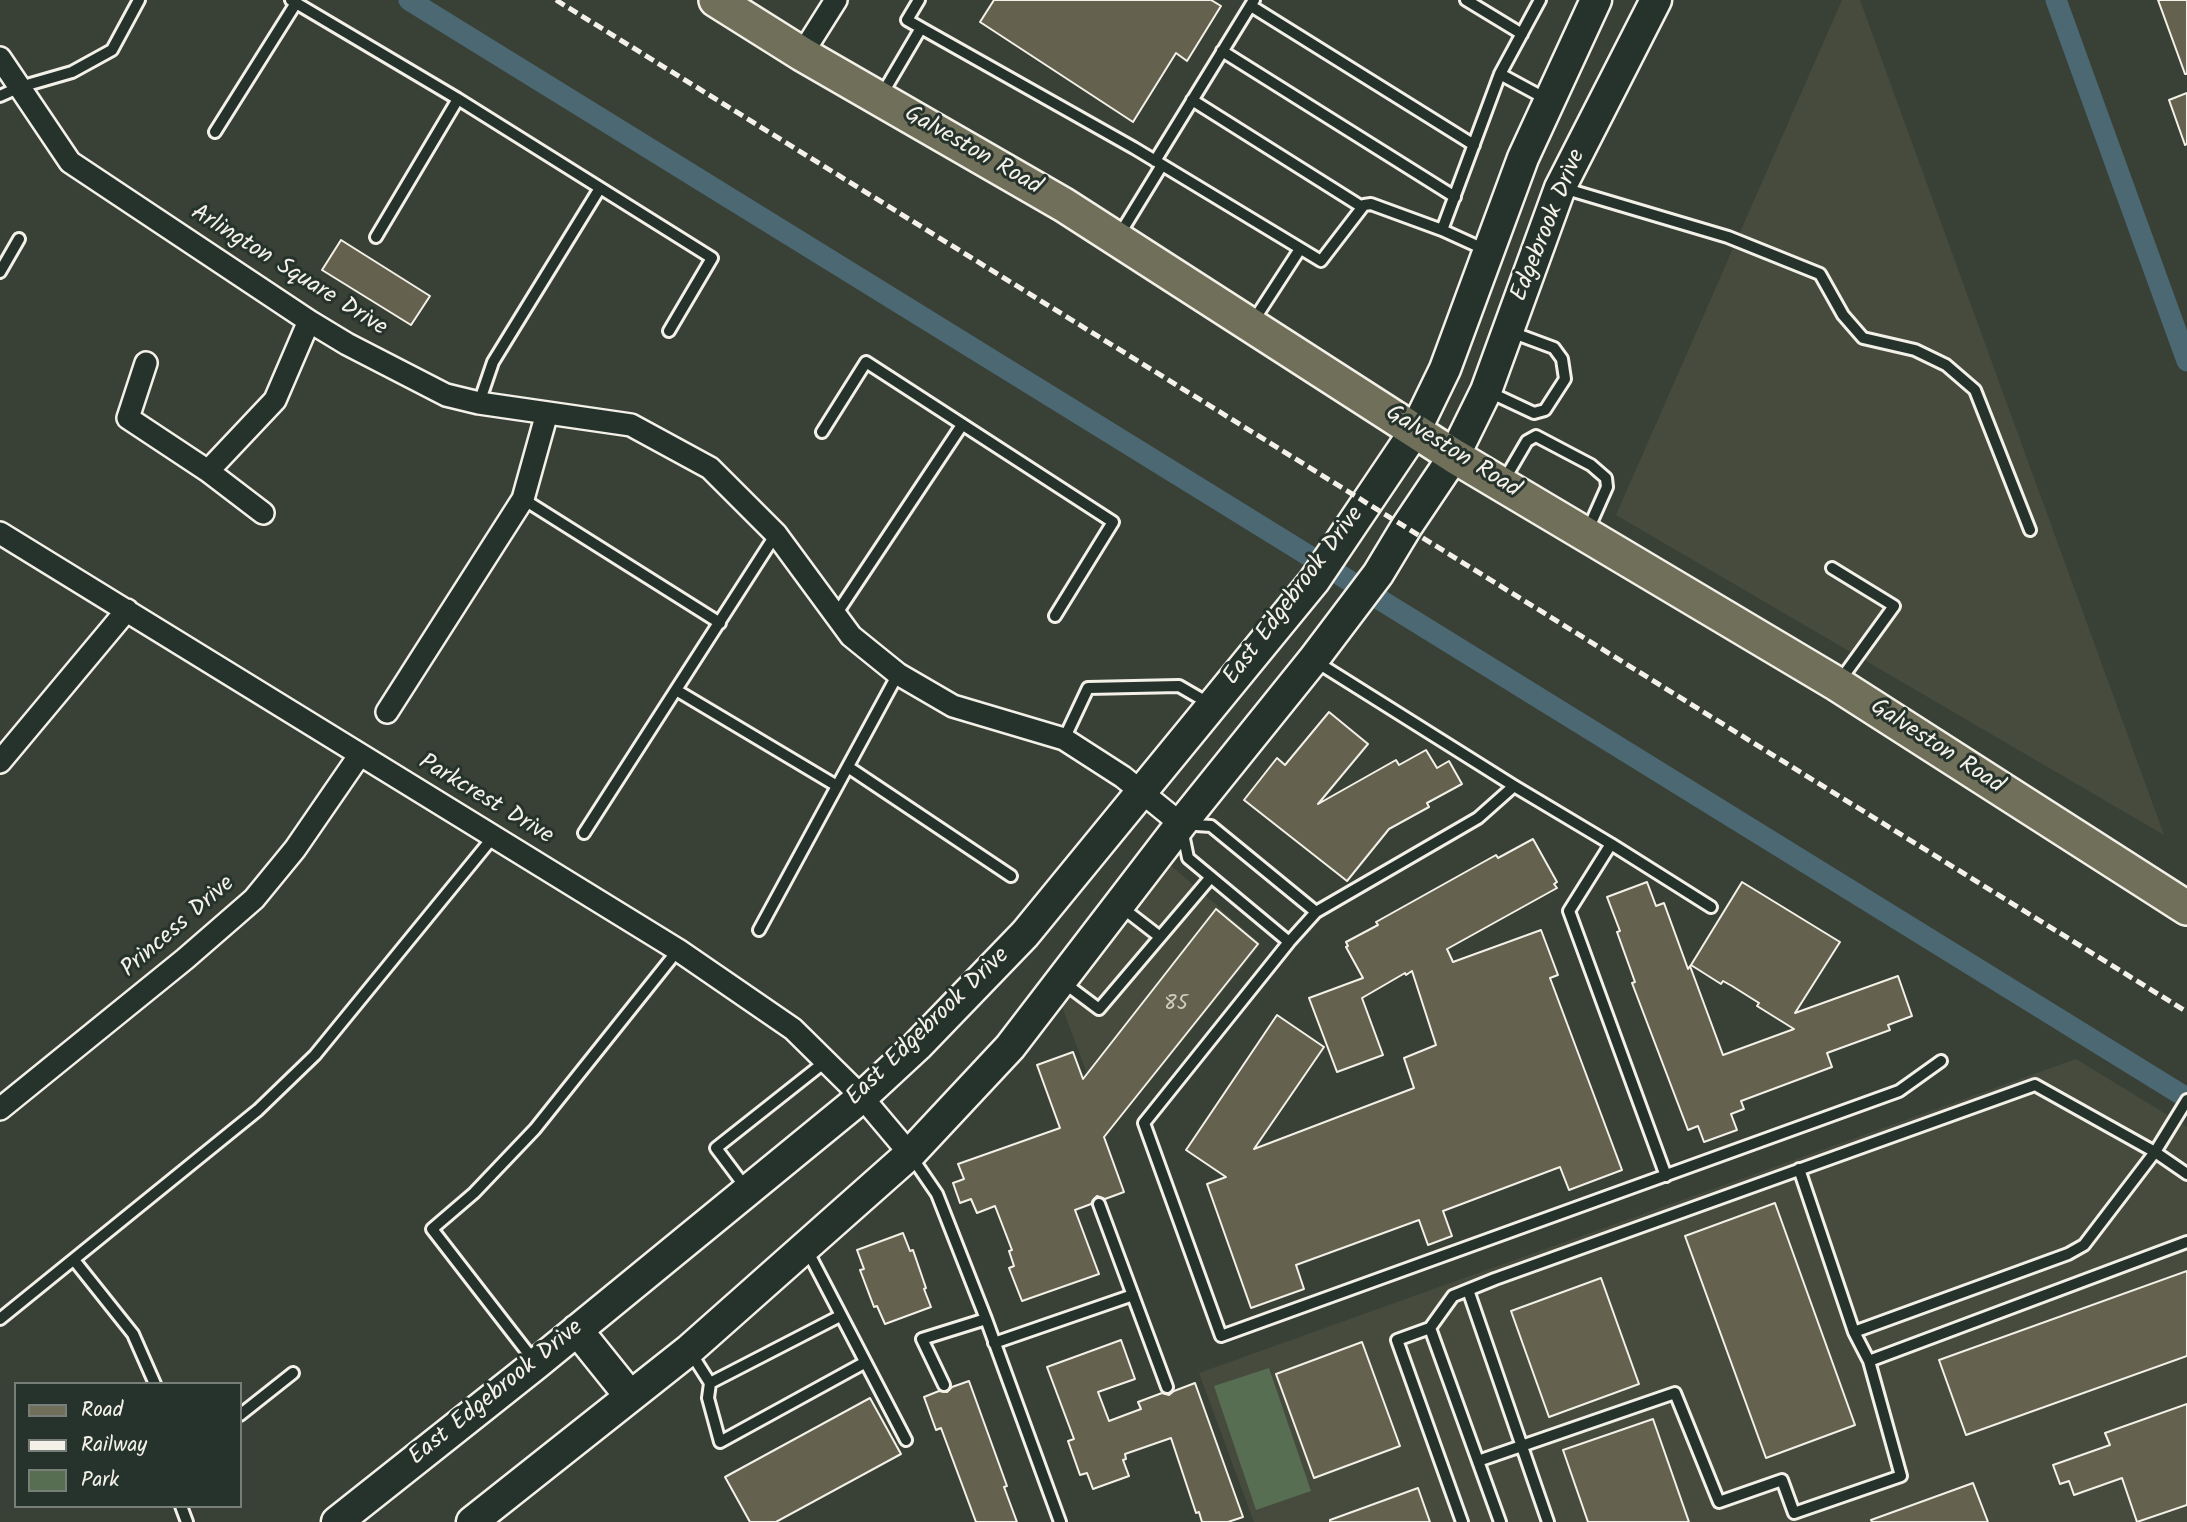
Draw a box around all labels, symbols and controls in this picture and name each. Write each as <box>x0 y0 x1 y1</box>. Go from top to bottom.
street label: Galveston Road <box>898 101 1046 203</box>
street label: Edgebrook Drive <box>1506 146 1594 306</box>
street label: Arlington Square Drive <box>184 200 392 344</box>
street label: Galveston Road <box>1379 400 1525 506</box>
street label: East Edgebrook Drive <box>1219 502 1371 692</box>
street label: Galveston Road <box>1864 694 2008 802</box>
street label: Parkcrest Drive <box>412 749 558 853</box>
street label: Princess Drive <box>116 871 242 985</box>
street label: East Edgebrook Drive <box>841 943 1017 1113</box>
house number: 85 <box>1164 992 1188 1018</box>
street label: East Edgebrook Drive <box>404 1315 590 1473</box>
legend <box>14 1382 242 1508</box>
text: Road <box>81 1394 123 1427</box>
text: Railway <box>81 1429 147 1462</box>
text: Park <box>81 1464 119 1497</box>

